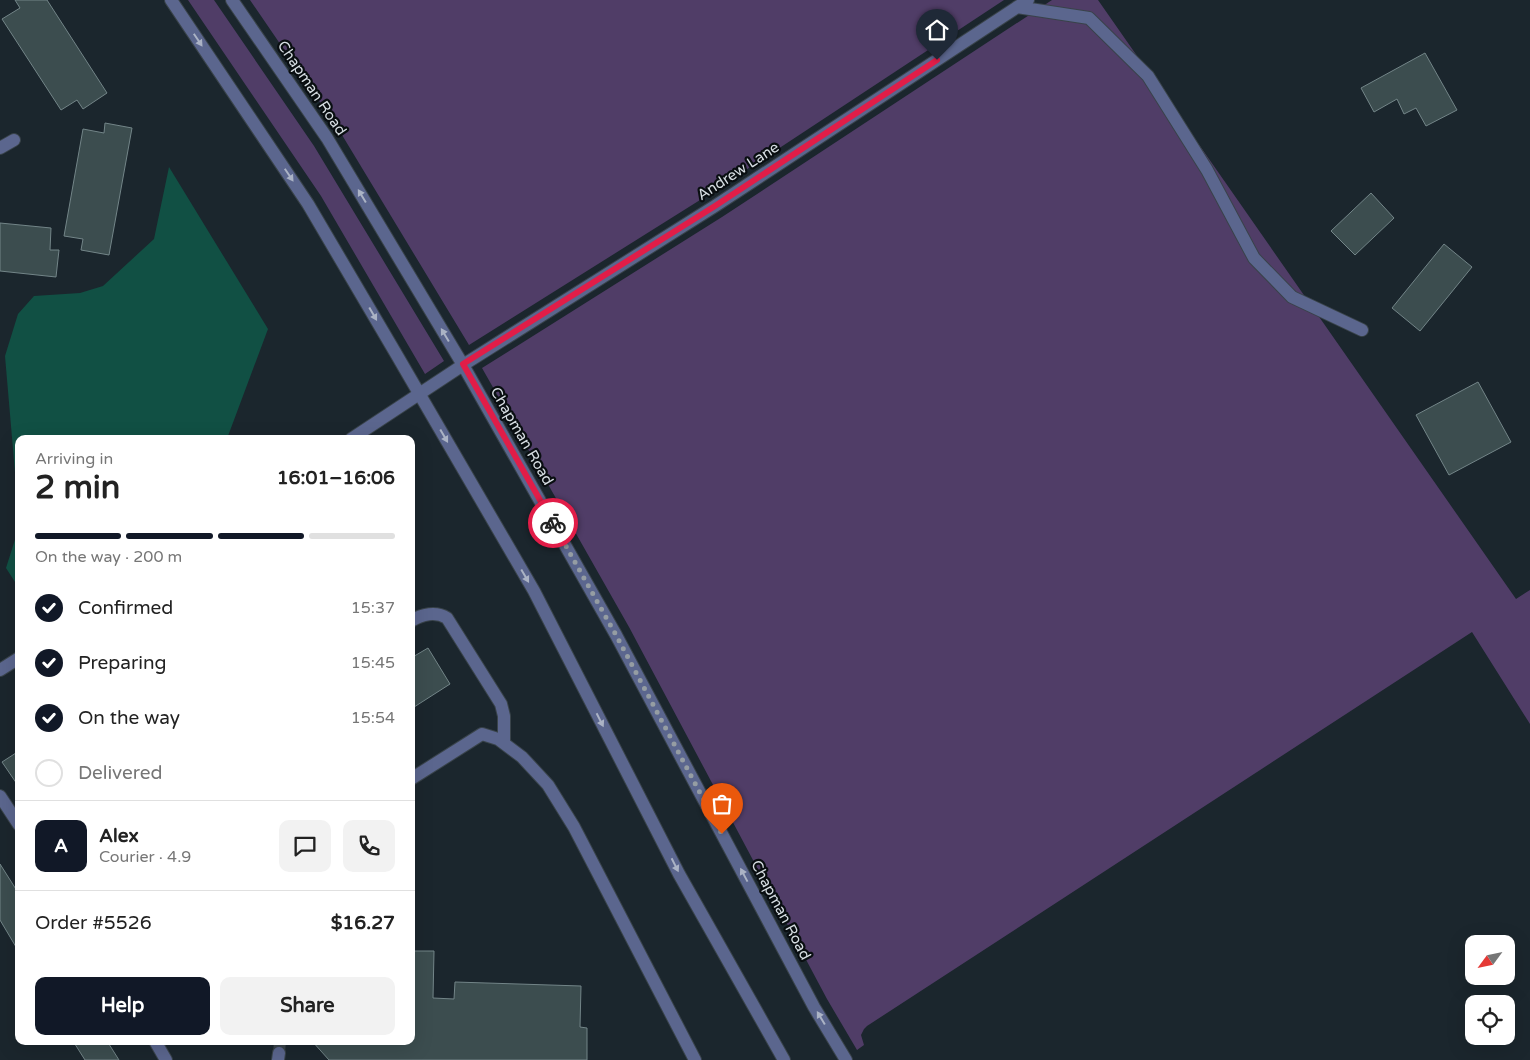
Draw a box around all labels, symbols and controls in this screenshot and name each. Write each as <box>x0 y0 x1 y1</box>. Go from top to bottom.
pin <box>916 9 958 60</box>
icon: home <box>923 16 951 44</box>
one-way arrow <box>193 34 203 47</box>
street label: Chapman Road <box>274 37 350 139</box>
street label: Andrew Lane <box>694 138 782 204</box>
one-way arrow <box>284 168 294 182</box>
one-way arrow <box>357 189 366 202</box>
one-way arrow <box>369 306 377 321</box>
one-way arrow <box>441 328 450 341</box>
street label: Chapman Road <box>487 384 557 488</box>
one-way arrow <box>439 429 448 442</box>
text: Arriving in <box>35 449 113 469</box>
text: 16:01–16:06 <box>277 467 395 489</box>
text: 2 min <box>35 469 120 507</box>
courier <box>528 498 578 548</box>
icon: bike <box>539 509 567 537</box>
text: On the way · 200 m <box>35 547 182 567</box>
one-way arrow <box>521 570 530 583</box>
icon: check <box>35 594 63 622</box>
text: Confirmed <box>78 597 173 619</box>
text: 15:37 <box>351 598 395 618</box>
icon: check <box>35 649 63 677</box>
text: Preparing <box>78 652 167 674</box>
text: 15:45 <box>351 653 395 673</box>
icon: check <box>35 704 63 732</box>
text: On the way <box>78 707 180 729</box>
text: 15:54 <box>351 708 395 728</box>
one-way arrow <box>596 713 604 728</box>
text: Delivered <box>78 762 163 784</box>
pin <box>701 783 743 834</box>
icon: bag <box>708 790 736 818</box>
button: chat <box>279 820 331 872</box>
button: phone <box>343 820 395 872</box>
text: Alex <box>99 825 139 847</box>
text: A <box>54 835 68 857</box>
text: Courier · 4.9 <box>99 847 191 867</box>
street label: Chapman Road <box>747 857 815 963</box>
one-way arrow <box>671 858 679 872</box>
one-way arrow <box>740 868 748 883</box>
text: Order #5526 <box>35 912 152 934</box>
text: $16.27 <box>331 912 395 934</box>
north arrow <box>1465 935 1515 985</box>
map controls <box>1465 935 1515 1045</box>
button: Help <box>35 977 210 1035</box>
button: Share <box>220 977 395 1035</box>
button: locate <box>1465 995 1515 1045</box>
one-way arrow <box>817 1012 826 1025</box>

